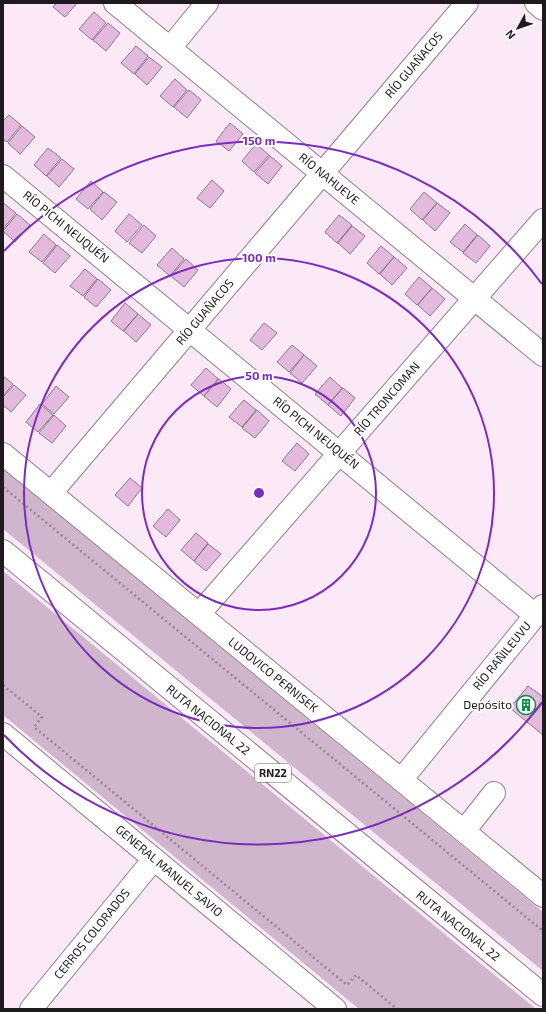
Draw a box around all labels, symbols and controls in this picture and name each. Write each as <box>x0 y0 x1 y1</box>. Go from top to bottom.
north arrow <box>498 8 538 48</box>
text: N <box>502 27 517 42</box>
street label: RÍO GUAÑACOS <box>382 28 445 100</box>
text: 150 m <box>243 133 275 147</box>
street label: RÍO NAHUEVE <box>296 150 363 207</box>
street label: RÍO PICHI NEUQUÉN <box>20 187 112 266</box>
text: 100 m <box>242 250 276 264</box>
street label: RÍO GUAÑACOS <box>173 275 236 347</box>
street label: RÍO TRONCOMAN <box>350 359 422 438</box>
text: 50 m <box>245 368 273 382</box>
street label: RÍO PICHI NEUQUÉN <box>270 393 362 472</box>
centre of rings <box>252 486 266 500</box>
street label: RÍO RAÑILEUVU <box>469 618 533 692</box>
street label: LUDOVICO PERNISEK <box>226 634 321 715</box>
street label: RUTA NACIONAL 22 <box>164 681 253 757</box>
building icon: Depósito <box>515 694 537 716</box>
place label: Depósito <box>463 697 512 711</box>
road number: RN22 <box>255 764 291 782</box>
street label: GENERAL MANUEL SAVIO <box>113 822 226 919</box>
street label: CERROS COLORADOS <box>50 885 132 981</box>
street label: RUTA NACIONAL 22 <box>414 887 503 963</box>

